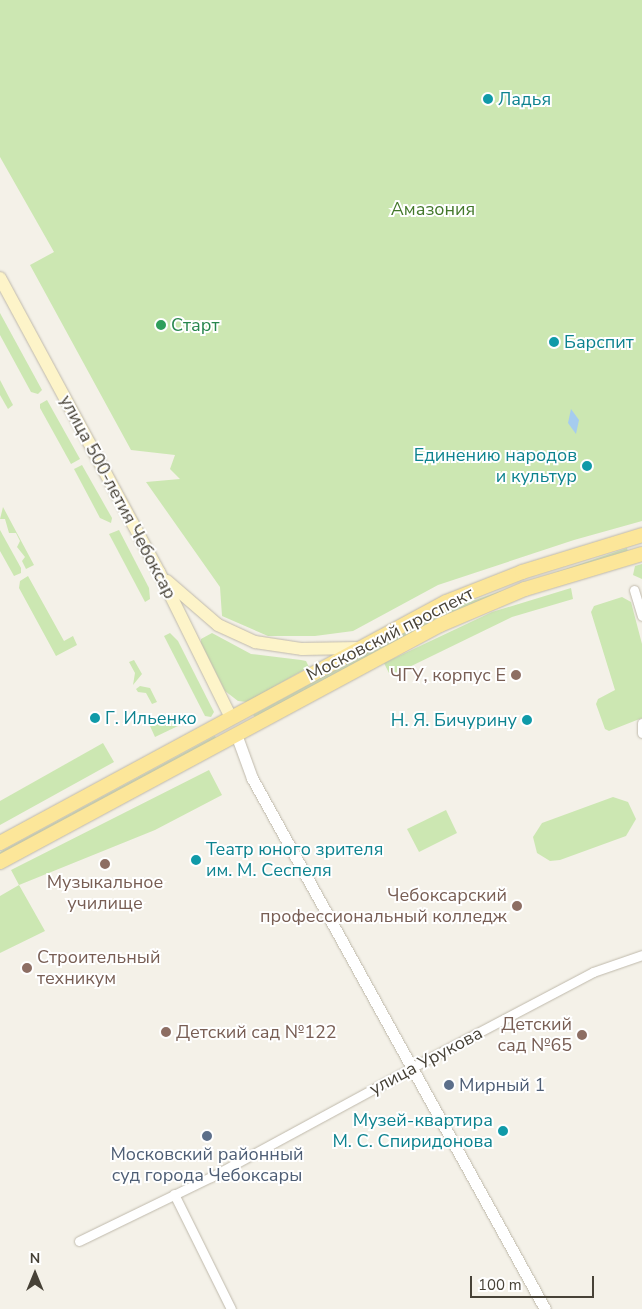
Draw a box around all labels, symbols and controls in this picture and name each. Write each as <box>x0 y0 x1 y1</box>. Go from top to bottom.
place label: Ладья <box>498 88 551 110</box>
marker: Ладья <box>482 93 494 105</box>
park label: Амазония <box>391 198 475 220</box>
place label: Старт <box>171 314 219 336</box>
marker: Старт <box>155 319 167 331</box>
place label: Барспит <box>564 331 634 353</box>
marker: Барспит <box>548 336 560 348</box>
street label: улица 500-летия Чебоксар <box>55 391 181 603</box>
place label: Единению народов и культур <box>414 445 577 488</box>
marker: Единению народов и культур <box>581 460 593 472</box>
street label: Московский проспект <box>303 582 477 686</box>
place label: ЧГУ, корпус Е <box>390 664 506 686</box>
marker: ЧГУ, корпус Е <box>510 669 522 681</box>
place label: Г. Ильенко <box>105 707 197 729</box>
place label: Н. Я. Бичурину <box>391 709 517 731</box>
marker: Г. Ильенко <box>89 712 101 724</box>
marker: Н. Я. Бичурину <box>521 714 533 726</box>
place label: Театр юного зрителя им. М. Сеспеля <box>206 839 383 882</box>
marker: Театр юного зрителя им. М. Сеспеля <box>190 854 202 866</box>
marker: Музыкальное училище <box>99 858 111 870</box>
place label: Музыкальное училище <box>47 872 163 914</box>
place label: Чебоксарский профессиональный колледж <box>260 885 507 928</box>
marker: Чебоксарский профессиональный колледж <box>511 900 523 912</box>
place label: Строительный техникум <box>37 947 160 990</box>
marker: Строительный техникум <box>21 962 33 974</box>
place label: Детский сад №65 <box>497 1014 572 1056</box>
place label: Детский сад №122 <box>176 1021 337 1043</box>
street label: улица Урукова <box>366 1022 486 1100</box>
marker: Детский сад №122 <box>160 1026 172 1038</box>
marker: Детский сад №65 <box>576 1029 588 1041</box>
place label: Мирный 1 <box>459 1074 545 1096</box>
marker: Мирный 1 <box>443 1079 455 1091</box>
place label: Музей-квартира М. С. Спиридонова <box>332 1110 493 1152</box>
marker: Музей-квартира М. С. Спиридонова <box>497 1125 509 1137</box>
marker: Московский районный суд города Чебоксары <box>201 1130 213 1142</box>
place label: Московский районный суд города Чебоксары <box>110 1144 304 1186</box>
north arrow <box>10 1249 60 1299</box>
text: N <box>30 1249 40 1268</box>
scale bar <box>472 1266 596 1298</box>
text: 100 m <box>478 1275 522 1295</box>

